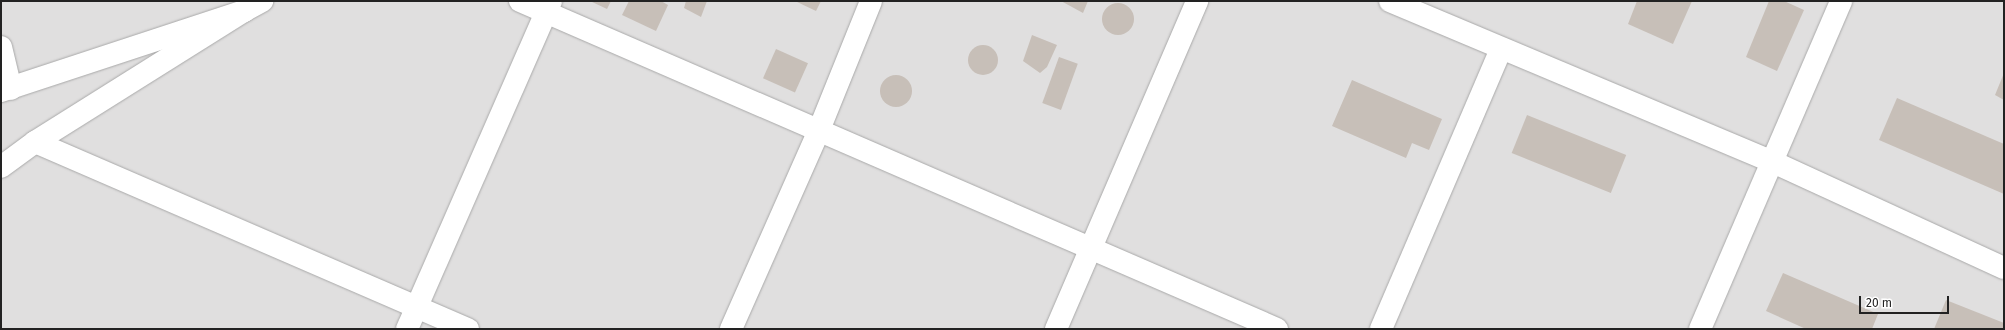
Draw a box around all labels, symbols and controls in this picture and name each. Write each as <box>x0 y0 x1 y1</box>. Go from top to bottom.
scale bar <box>1861 288 1951 314</box>
text: 20 m <box>1866 296 1892 310</box>

